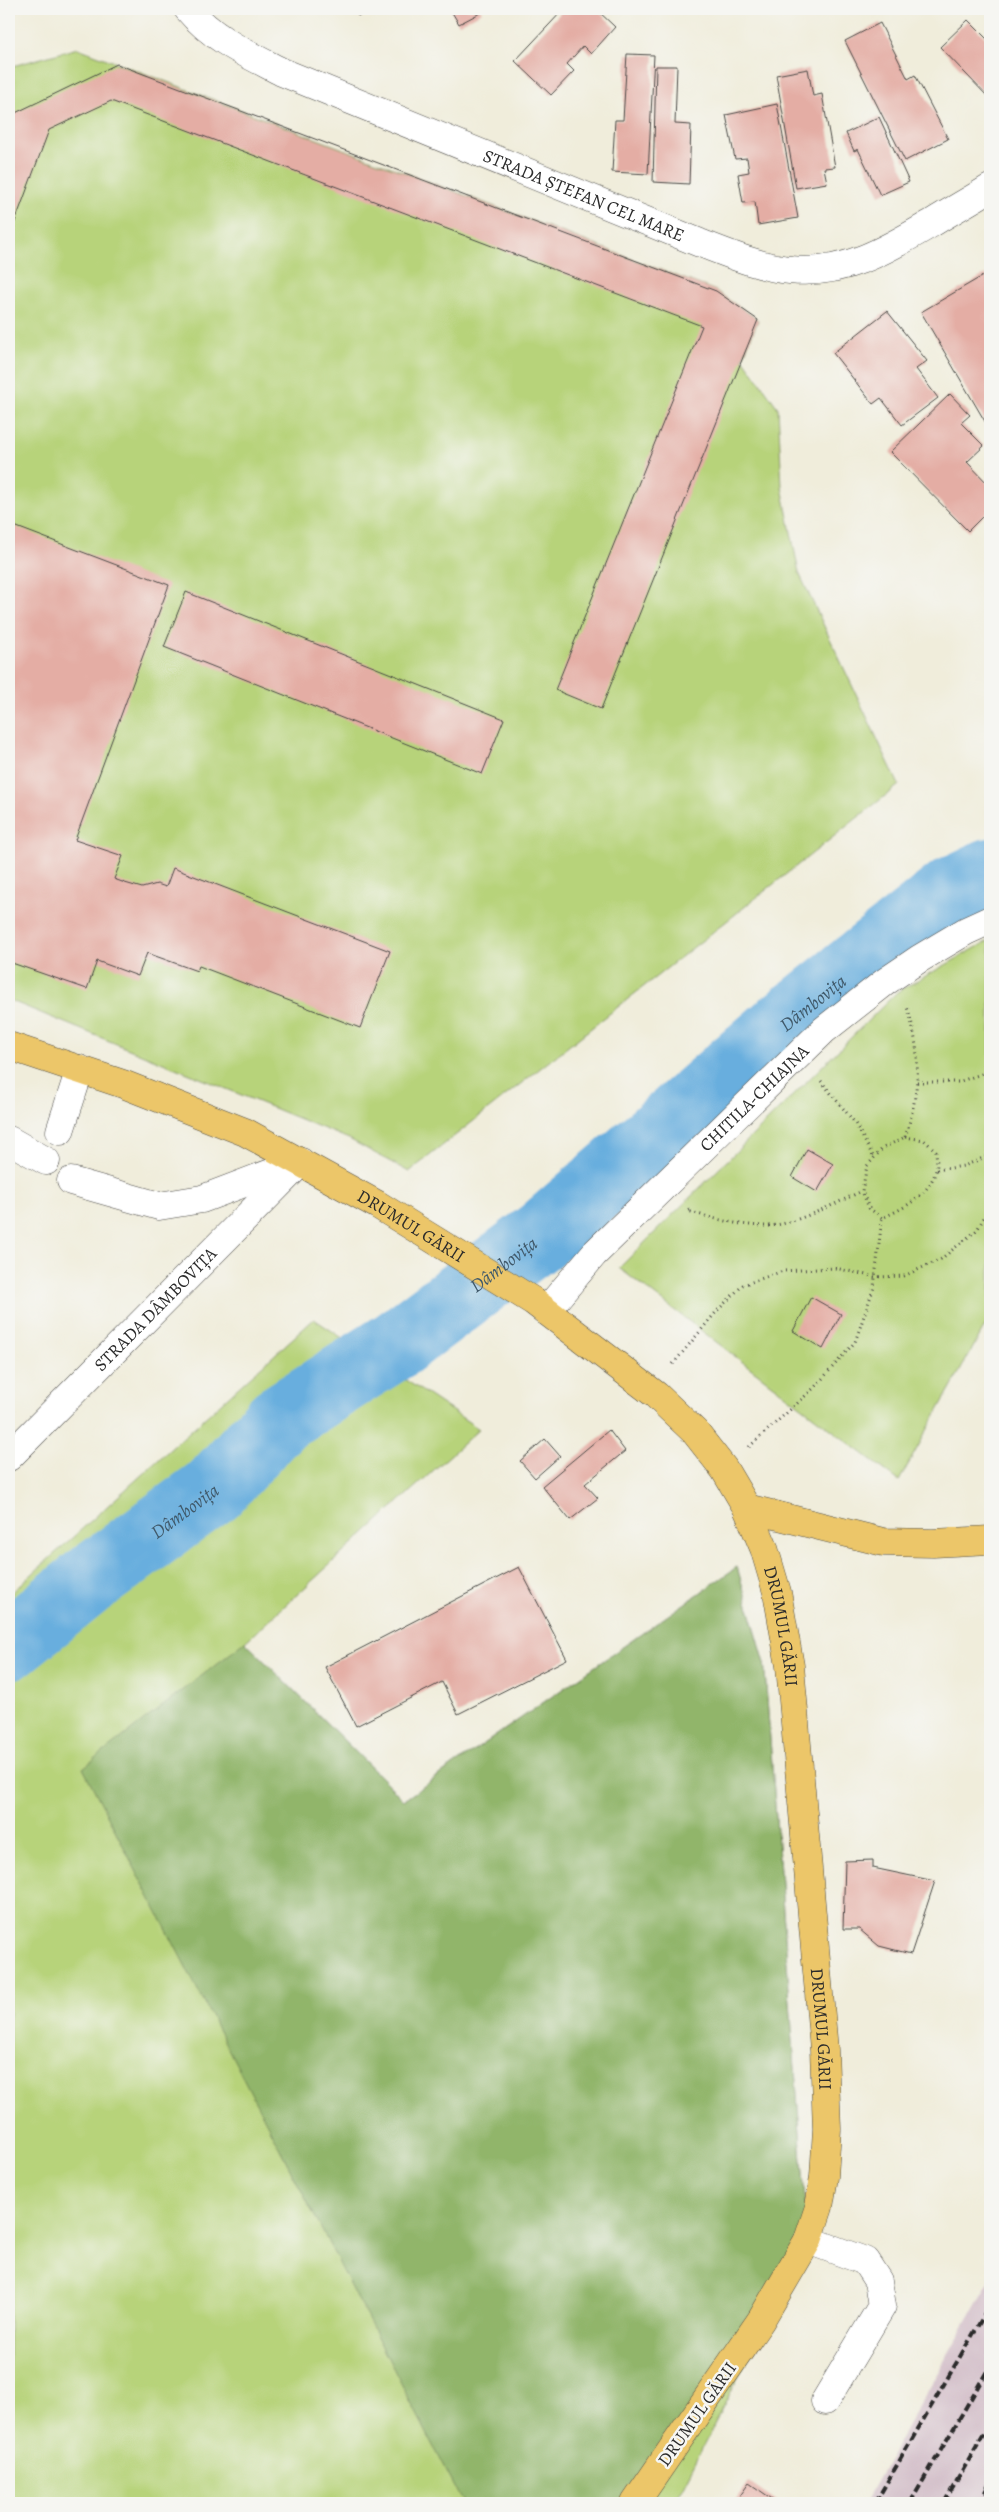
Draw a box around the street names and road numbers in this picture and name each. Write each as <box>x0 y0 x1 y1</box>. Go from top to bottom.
street label: STRADA ȘTEFAN CEL MARE <box>479 144 688 247</box>
street label: CHITILA-CHIAJNA <box>694 1039 814 1157</box>
street label: DRUMUL GĂRII <box>353 1184 469 1268</box>
street label: STRADA DÂMBOVIȚA <box>89 1242 222 1376</box>
street label: DRUMUL GĂRII <box>758 1563 804 1688</box>
street label: DRUMUL GĂRII <box>805 1967 838 2090</box>
street label: DRUMUL GĂRII <box>652 2357 742 2471</box>

